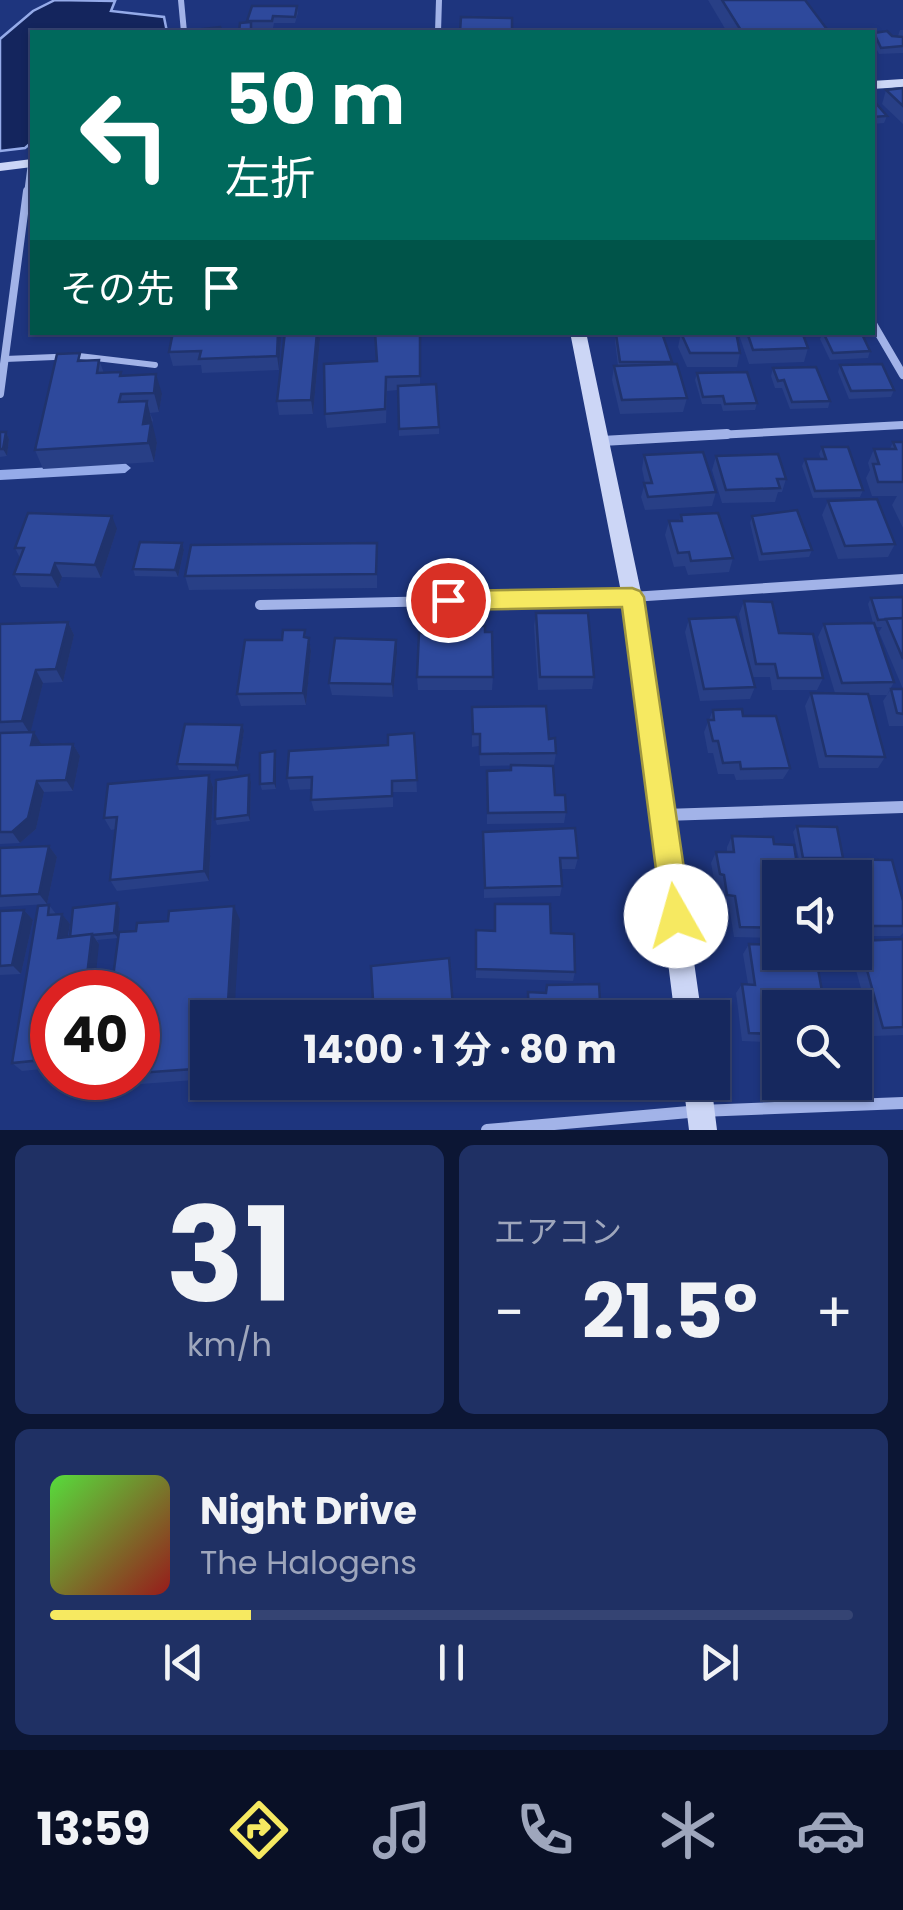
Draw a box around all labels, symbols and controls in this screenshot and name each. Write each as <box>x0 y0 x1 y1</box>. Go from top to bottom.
text: 50 m <box>225 50 405 149</box>
icon: left <box>60 70 190 200</box>
text: 左折 <box>225 147 315 210</box>
icon: arrive <box>194 260 249 315</box>
text: その先 <box>60 262 174 315</box>
pin <box>406 558 491 643</box>
icon: arrive <box>421 573 476 628</box>
map controls <box>762 860 872 1100</box>
button: sound <box>762 860 872 970</box>
position arrow <box>624 864 728 968</box>
speed limit sign: 40 <box>30 970 160 1100</box>
button: search <box>762 990 872 1100</box>
text: 14:00 · 1 分 · 80 m <box>303 1023 617 1076</box>
text: 31 <box>166 1164 293 1347</box>
text: エアコン <box>494 1209 622 1254</box>
text: 21.5° <box>582 1259 758 1364</box>
text: − <box>494 1274 524 1351</box>
text: + <box>815 1274 853 1351</box>
text: km/h <box>187 1322 272 1367</box>
text: Night Drive <box>200 1484 417 1537</box>
text: The Halogens <box>200 1540 417 1585</box>
icon: previous <box>156 1635 211 1690</box>
icon: pause <box>424 1635 479 1690</box>
icon: next <box>692 1635 747 1690</box>
icon: directions <box>224 1795 294 1865</box>
icon: music <box>367 1795 437 1865</box>
icon: phone <box>510 1795 580 1865</box>
icon: climate <box>653 1795 723 1865</box>
icon: car <box>796 1795 866 1865</box>
text: 13:59 <box>37 1798 150 1861</box>

